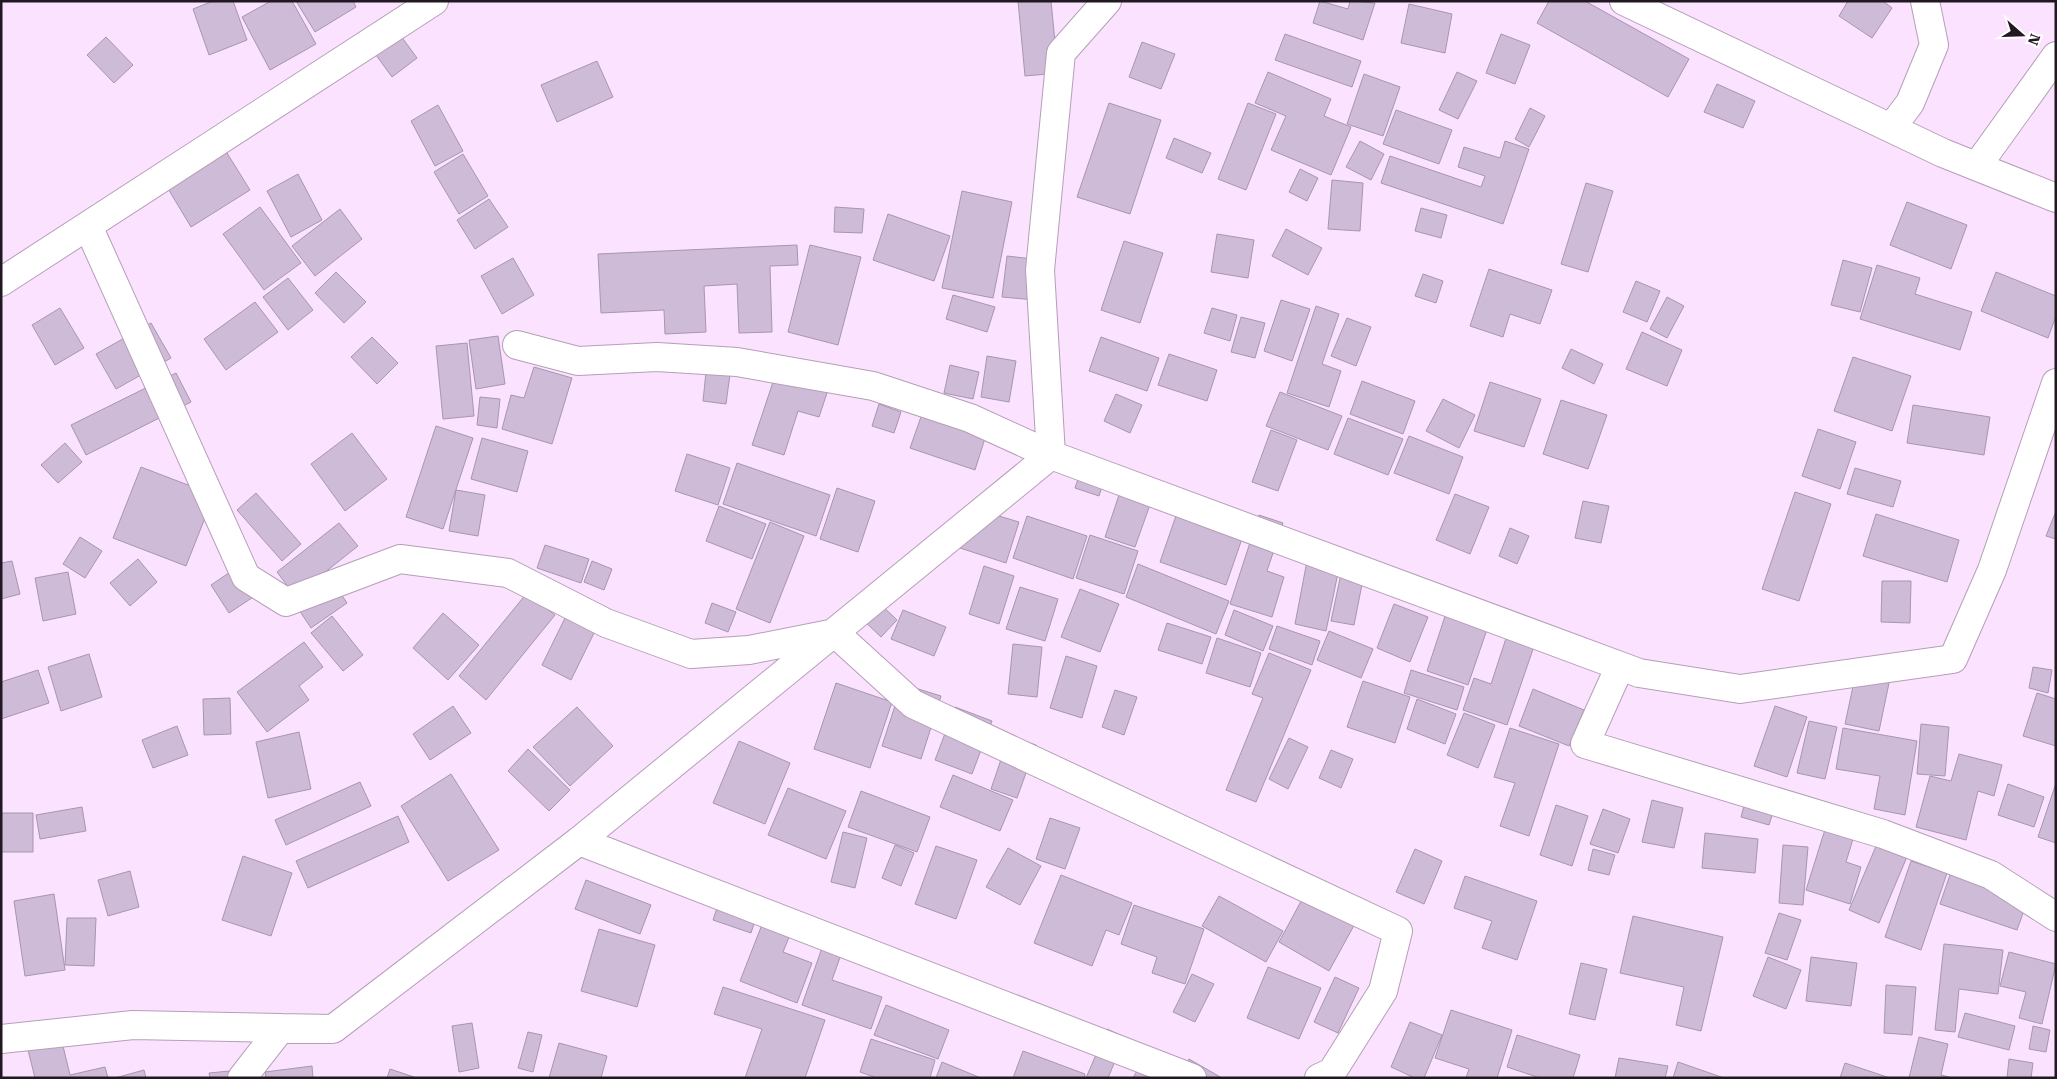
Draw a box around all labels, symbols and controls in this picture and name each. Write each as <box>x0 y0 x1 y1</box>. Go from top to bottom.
north arrow <box>1997 10 2047 60</box>
text: N <box>2025 32 2044 47</box>

